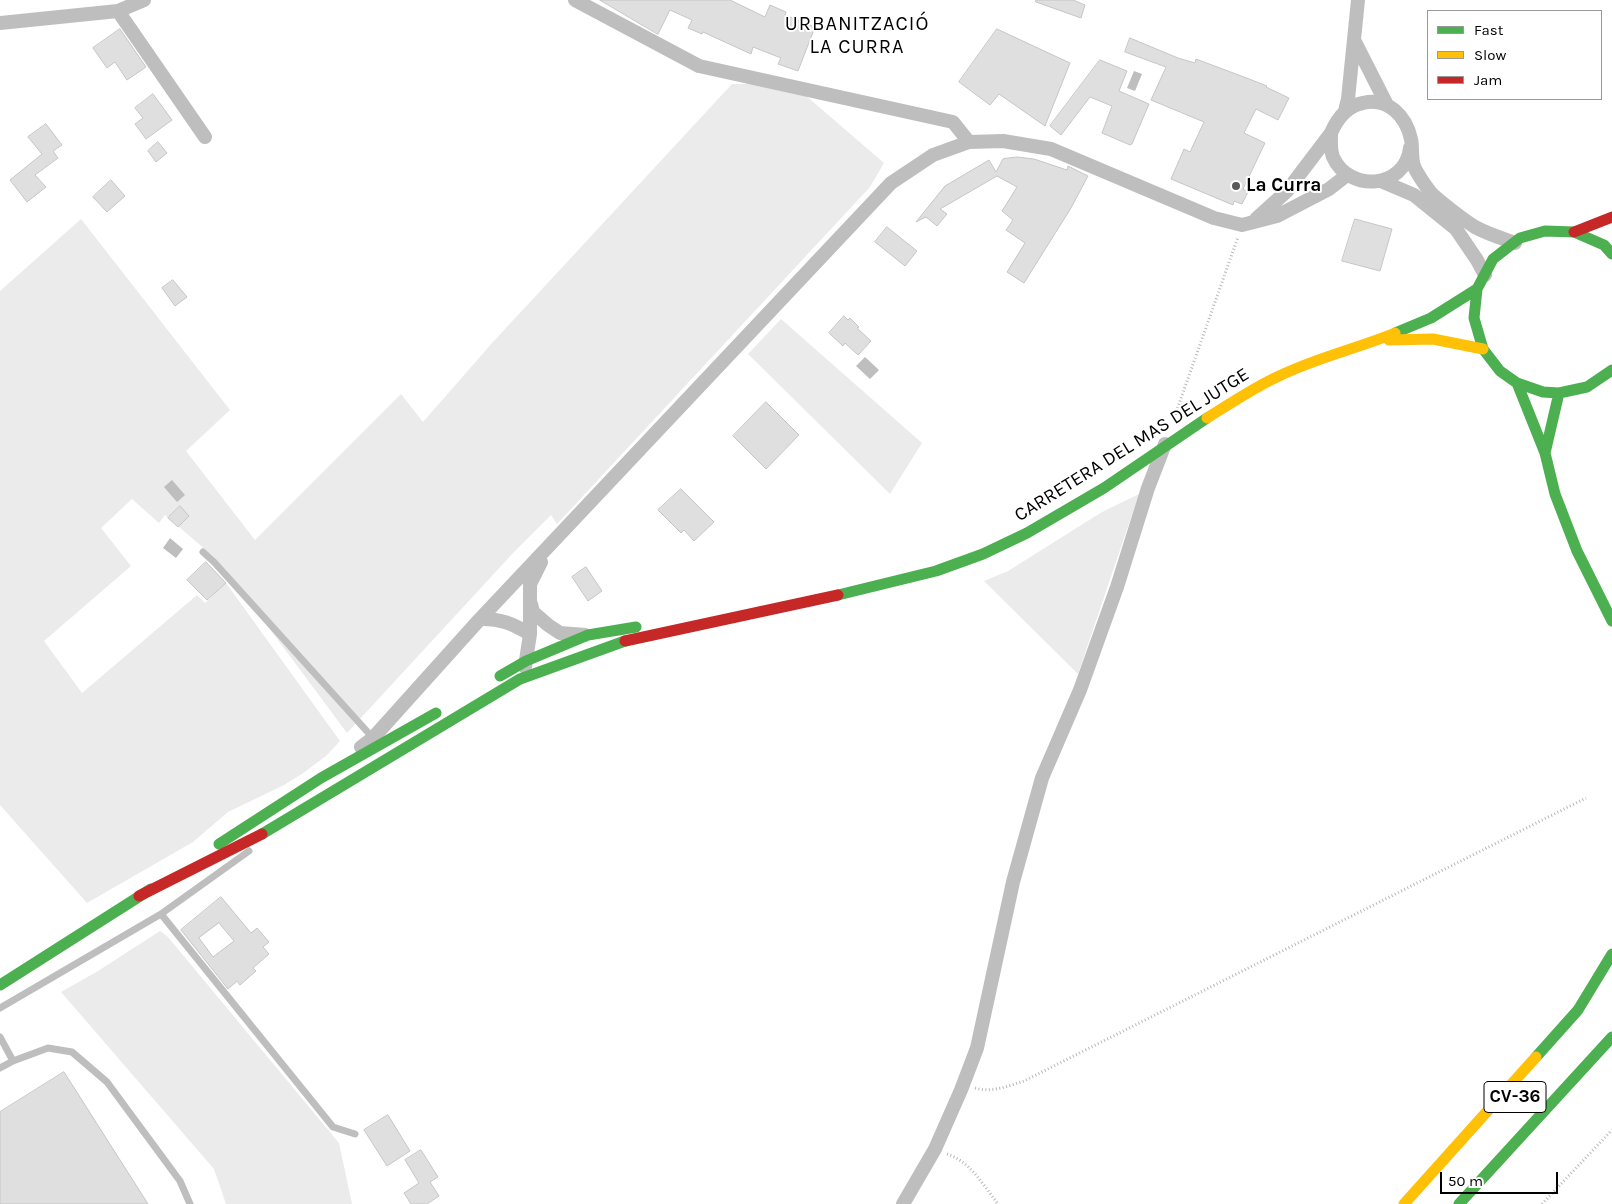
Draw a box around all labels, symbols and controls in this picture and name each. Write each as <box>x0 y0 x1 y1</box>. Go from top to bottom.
legend <box>1427 10 1602 100</box>
district label: URBANITZACIÓ LA CURRA <box>783 12 931 59</box>
text: Fast <box>1474 21 1503 39</box>
text: Slow <box>1474 46 1506 64</box>
text: Jam <box>1474 71 1502 89</box>
place label: La Curra <box>1246 175 1321 197</box>
marker: La Curra <box>1230 180 1242 192</box>
street label: CARRETERA DEL MAS DEL JUTGE <box>1010 363 1254 527</box>
road number: CV-36 <box>1484 1082 1546 1112</box>
scale bar <box>1442 1162 1560 1194</box>
text: 50 m <box>1448 1172 1483 1190</box>

